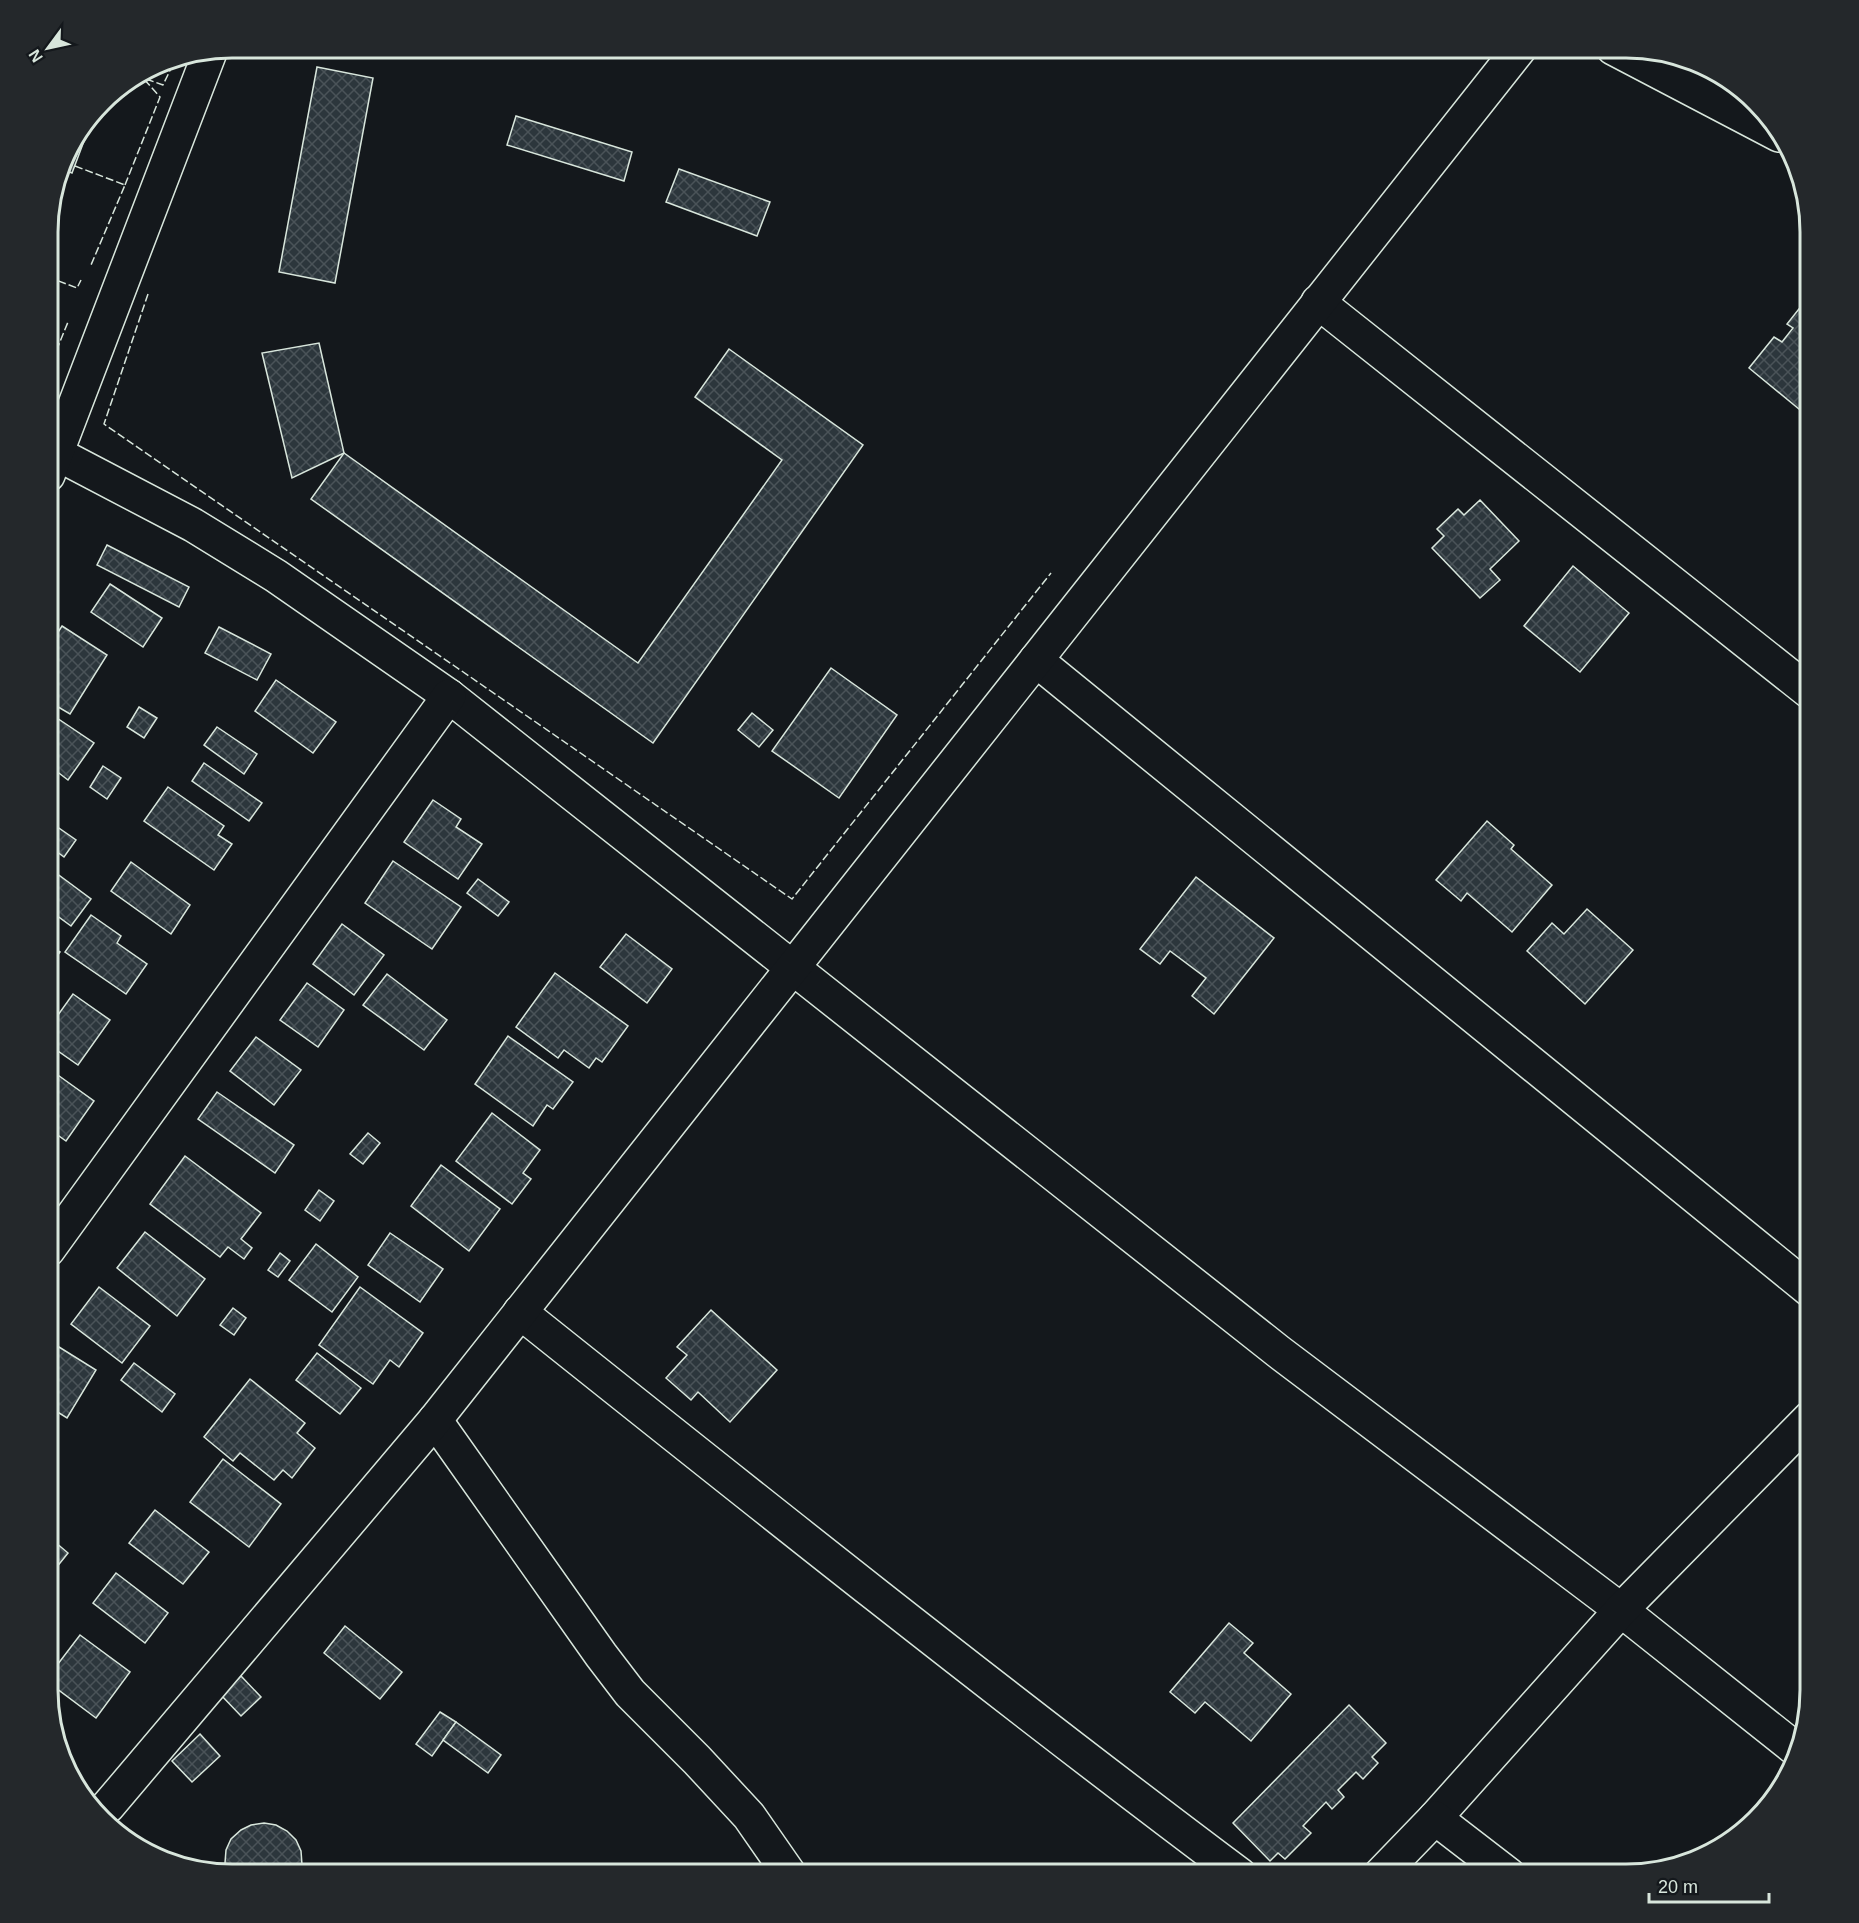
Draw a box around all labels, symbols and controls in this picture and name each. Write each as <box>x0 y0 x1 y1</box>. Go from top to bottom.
north arrow <box>18 18 78 78</box>
text: N <box>26 46 46 65</box>
scale bar <box>1649 1866 1769 1904</box>
text: 20 m <box>1658 1877 1698 1897</box>

